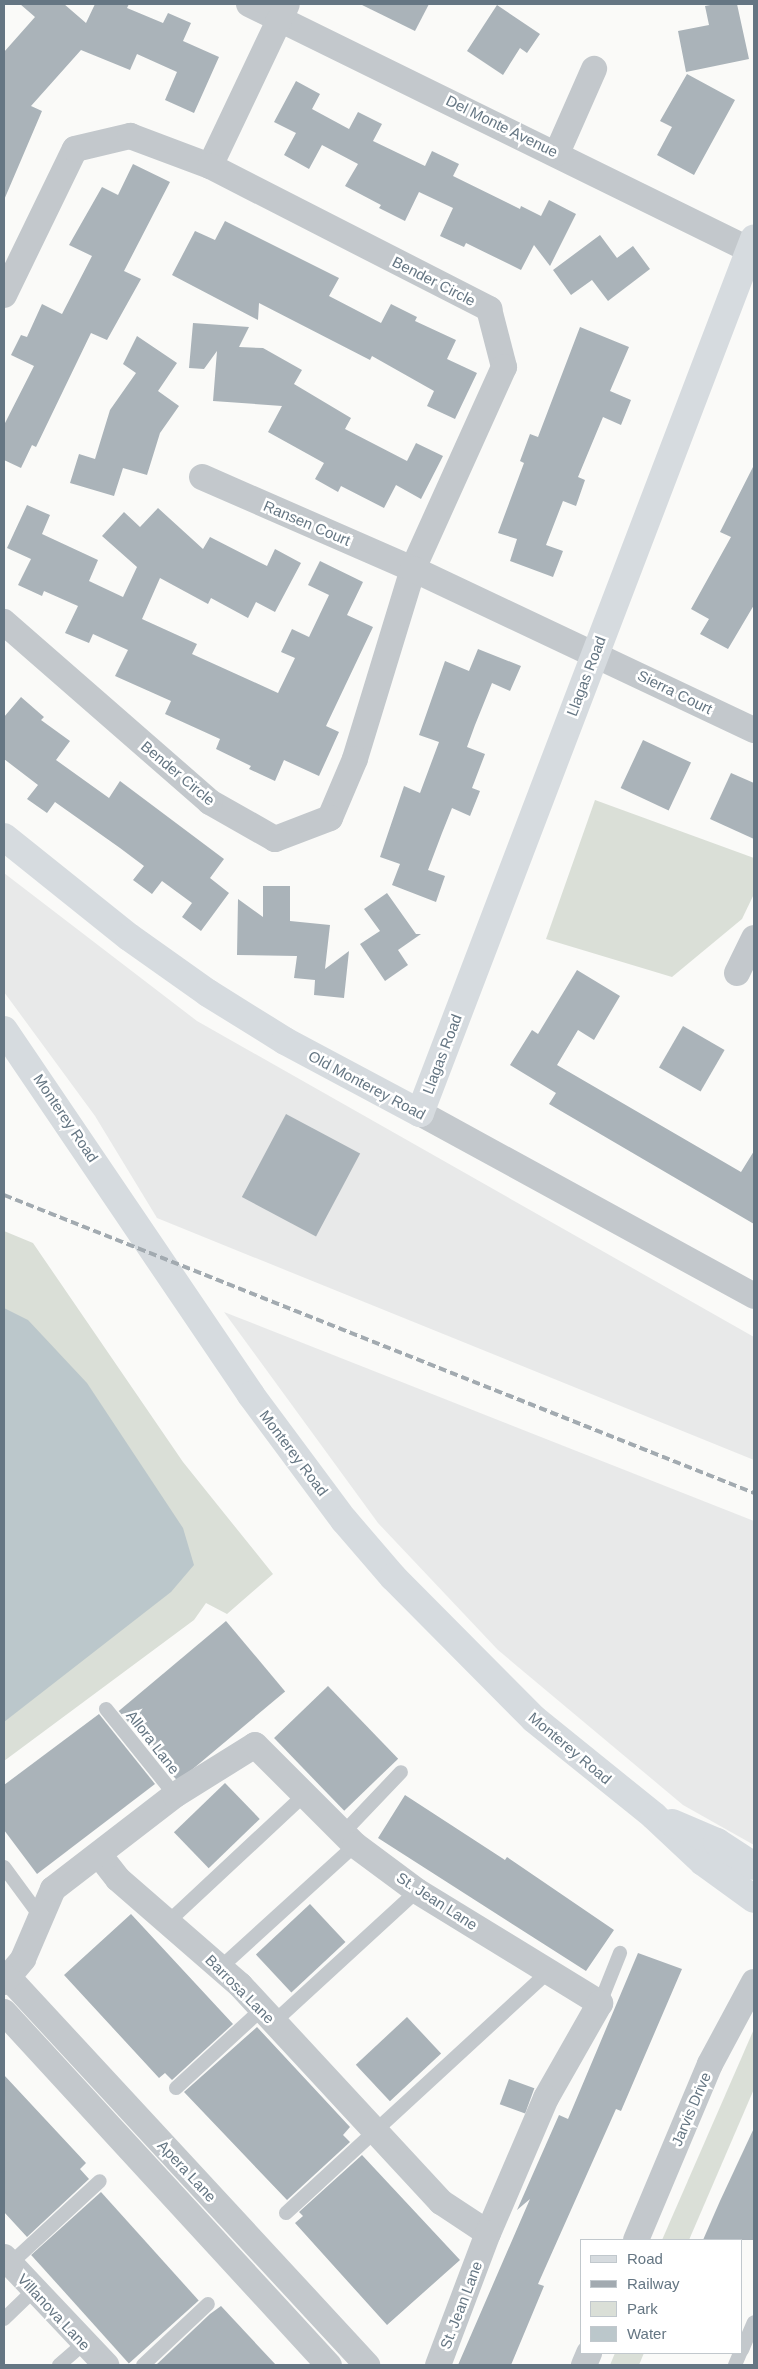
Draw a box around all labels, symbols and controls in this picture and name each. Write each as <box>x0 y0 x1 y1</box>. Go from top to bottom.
street label: Del Monte Avenue <box>443 91 561 161</box>
street label: Bender Circle <box>389 252 479 310</box>
street label: Ransen Court <box>261 497 353 549</box>
street label: Llagas Road <box>563 633 609 719</box>
street label: Sierra Court <box>635 666 715 718</box>
street label: Bender Circle <box>137 737 219 809</box>
street label: Llagas Road <box>419 1011 465 1097</box>
street label: Old Monterey Road <box>305 1047 429 1123</box>
street label: Monterey Road <box>30 1070 102 1166</box>
street label: Monterey Road <box>256 1407 332 1499</box>
street label: Allora Lane <box>123 1707 183 1777</box>
street label: Monterey Road <box>525 1708 615 1788</box>
street label: St. Jean Lane <box>393 1868 481 1934</box>
street label: Barrosa Lane <box>202 1951 278 2027</box>
street label: Jarvis Drive <box>667 2069 715 2149</box>
street label: Apera Lane <box>154 2136 220 2206</box>
legend <box>580 2239 743 2354</box>
text: Road <box>627 2250 663 2267</box>
street label: St. Jean Lane <box>436 2259 486 2351</box>
street label: Villanova Lane <box>14 2270 94 2354</box>
text: Railway <box>627 2275 680 2292</box>
text: Park <box>627 2300 658 2317</box>
text: Water <box>627 2325 666 2342</box>

